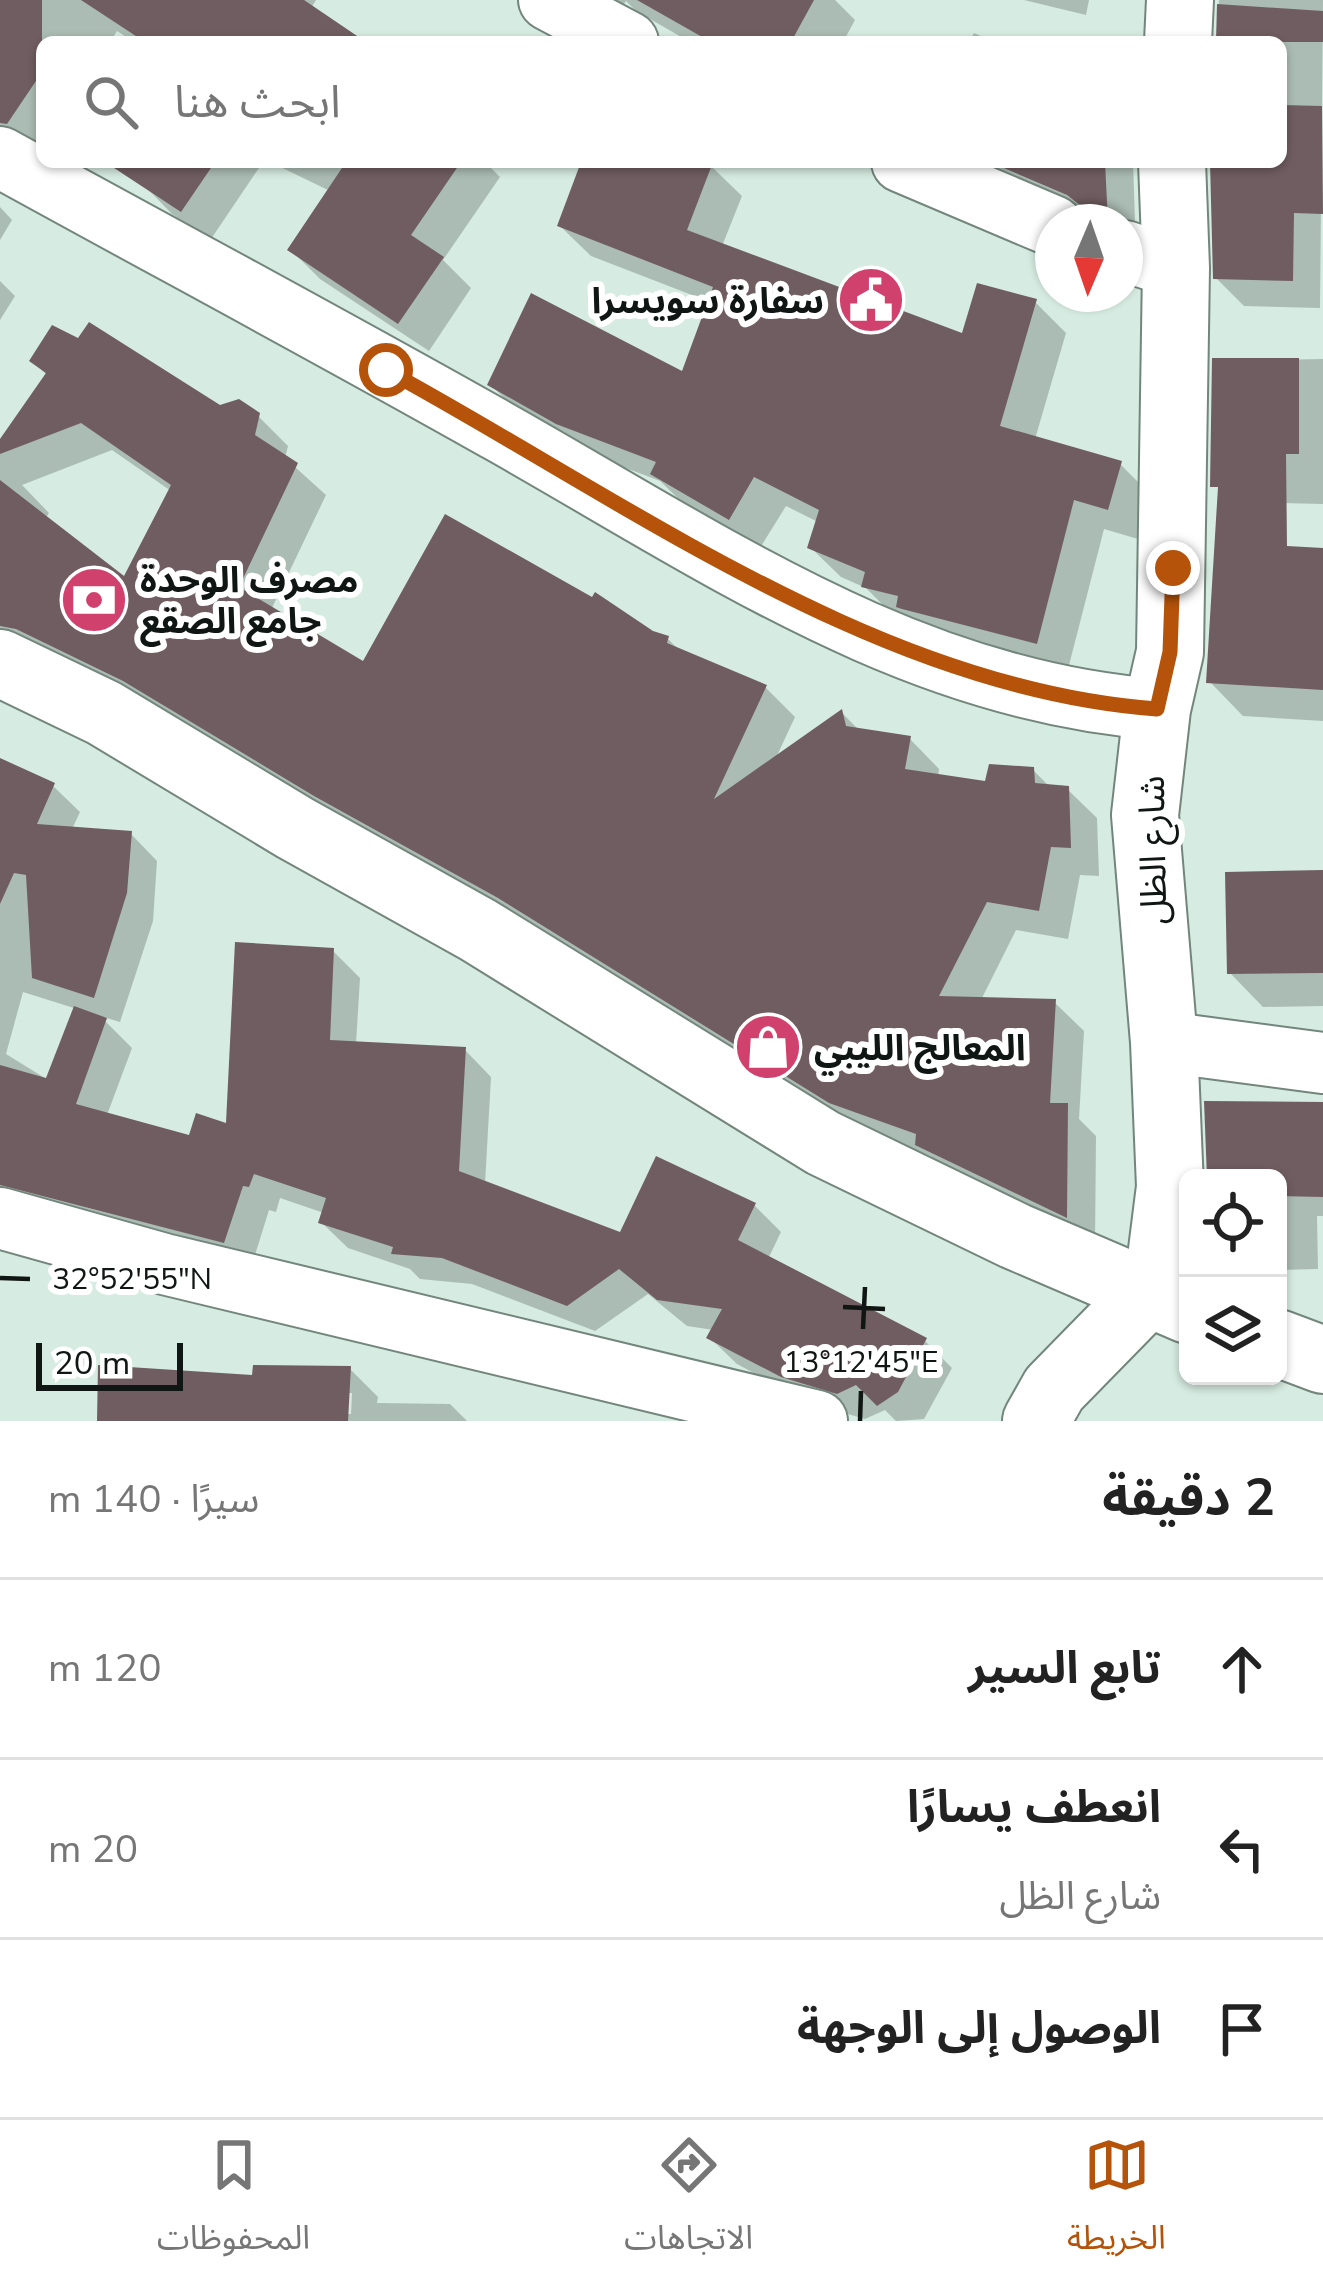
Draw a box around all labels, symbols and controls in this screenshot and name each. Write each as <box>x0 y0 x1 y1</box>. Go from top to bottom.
search box <box>36 36 1287 168</box>
icon: search <box>78 69 144 135</box>
text: ابحث هنا <box>174 72 341 133</box>
north arrow <box>1035 204 1143 312</box>
public building icon: سفارة سويسرا <box>836 265 906 335</box>
place label: سفارة سويسرا <box>592 277 824 326</box>
route start <box>359 343 413 397</box>
route end <box>1146 541 1200 595</box>
place label: مصرف الوحدة جامع الصقع <box>140 556 358 647</box>
bank icon: مصرف الوحدة جامع الصقع <box>59 565 129 635</box>
street label: شارع الظل <box>1128 775 1180 925</box>
shop icon: المعالج الليبي <box>733 1012 803 1082</box>
place label: المعالج الليبي <box>814 1024 1026 1076</box>
map controls <box>1179 1169 1287 1385</box>
button: locate <box>1179 1169 1287 1277</box>
text: 32°52'55"N <box>52 1259 212 1300</box>
button: layers <box>1179 1277 1287 1385</box>
scale bar <box>36 1337 183 1390</box>
text: 20 m <box>54 1341 130 1386</box>
text: 13°12'45"E <box>784 1342 938 1383</box>
text: 2 دقيقة <box>1102 1463 1275 1533</box>
text: سيرًا · 140 m <box>48 1473 259 1526</box>
icon: ahead <box>1209 1636 1275 1702</box>
text: تابع السير <box>968 1638 1161 1699</box>
text: 120 m <box>48 1642 162 1695</box>
text: انعطف يسارًا <box>907 1777 1161 1838</box>
icon: left <box>1209 1816 1275 1882</box>
text: 20 m <box>48 1823 138 1876</box>
text: شارع الظل <box>999 1870 1161 1923</box>
icon: arrive <box>1209 1996 1275 2062</box>
text: الوصول إلى الوجهة <box>797 1998 1161 2059</box>
tab: المحفوظات <box>157 2132 310 2273</box>
tab: الاتجاهات <box>624 2132 753 2273</box>
tab: الخريطة <box>1067 2132 1166 2273</box>

